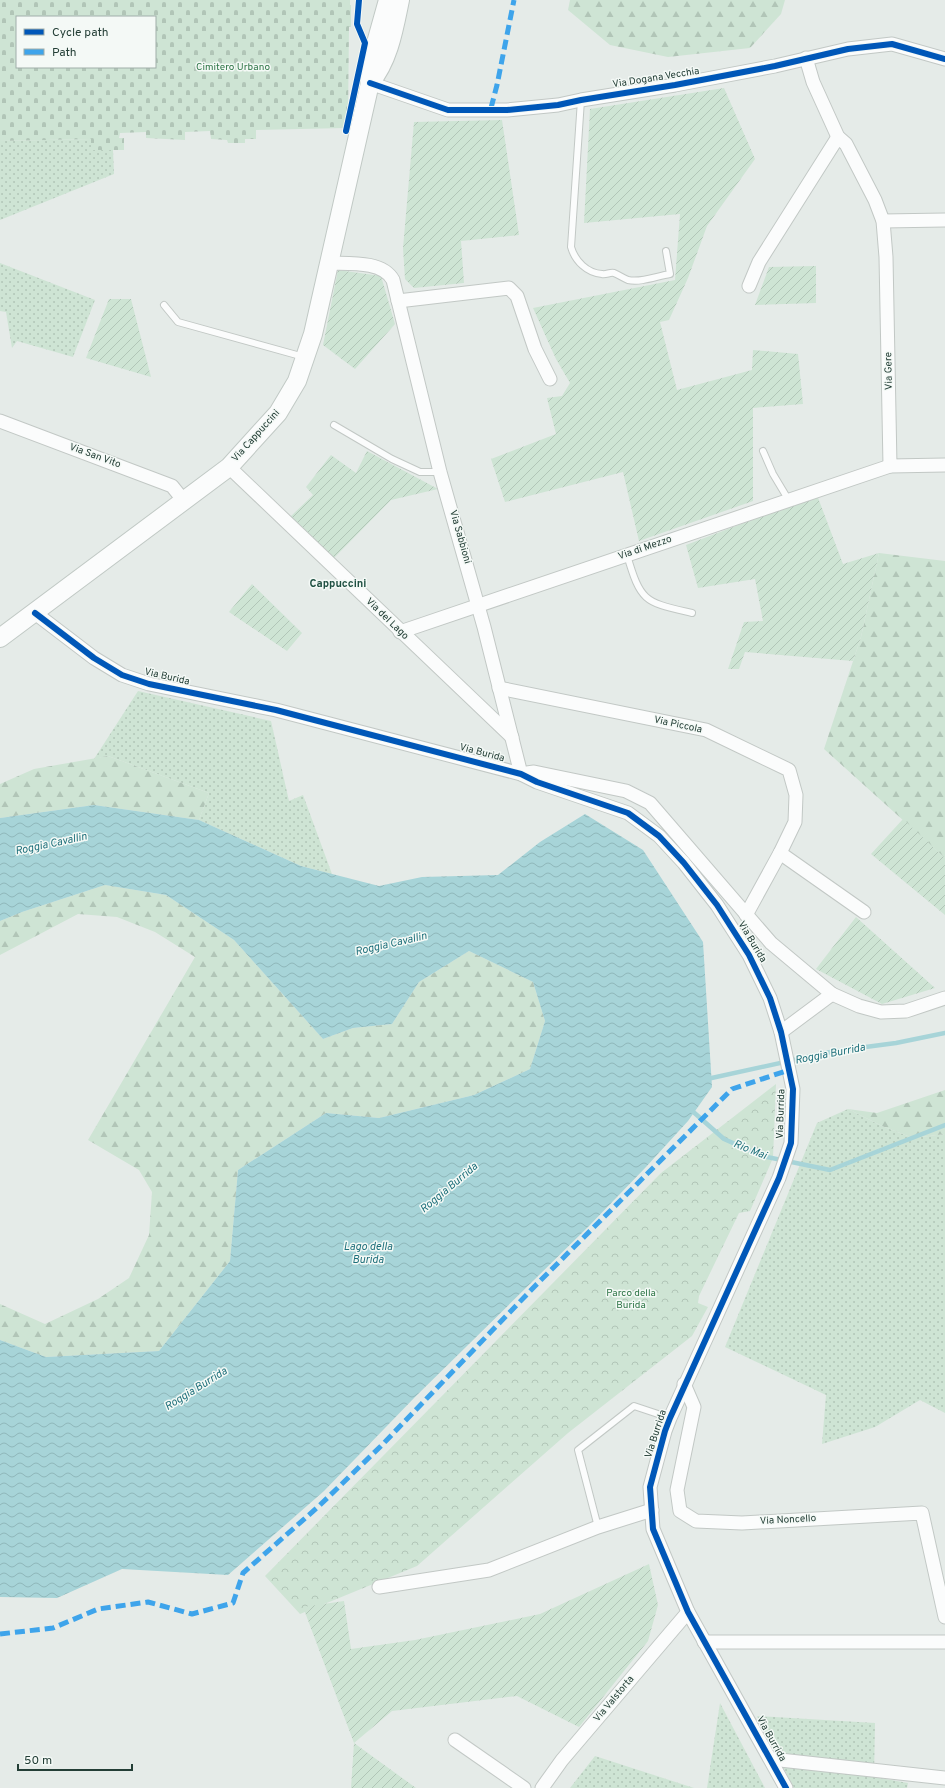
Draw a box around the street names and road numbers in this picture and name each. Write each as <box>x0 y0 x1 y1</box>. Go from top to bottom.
street label: Via Dogana Vecchia <box>612 65 700 91</box>
street label: Via Gere <box>882 352 896 390</box>
street label: Via Cappuccini <box>229 407 283 465</box>
street label: Via San Vito <box>67 441 123 471</box>
street label: Via Sabbioni <box>446 509 474 565</box>
street label: Via di Mezzo <box>616 533 674 563</box>
street label: Via del Lago <box>363 595 412 643</box>
street label: Via Burida <box>143 665 191 689</box>
street label: Via Piccola <box>653 714 703 736</box>
street label: Via Burida <box>458 741 506 765</box>
street label: Via Burida <box>735 919 769 965</box>
street label: Via Burrida <box>774 1089 788 1139</box>
street label: Via Burrida <box>642 1408 670 1460</box>
street label: Via Noncello <box>760 1512 817 1528</box>
street label: Via Valstorta <box>591 1673 637 1725</box>
street label: Via Burrida <box>753 1714 789 1764</box>

